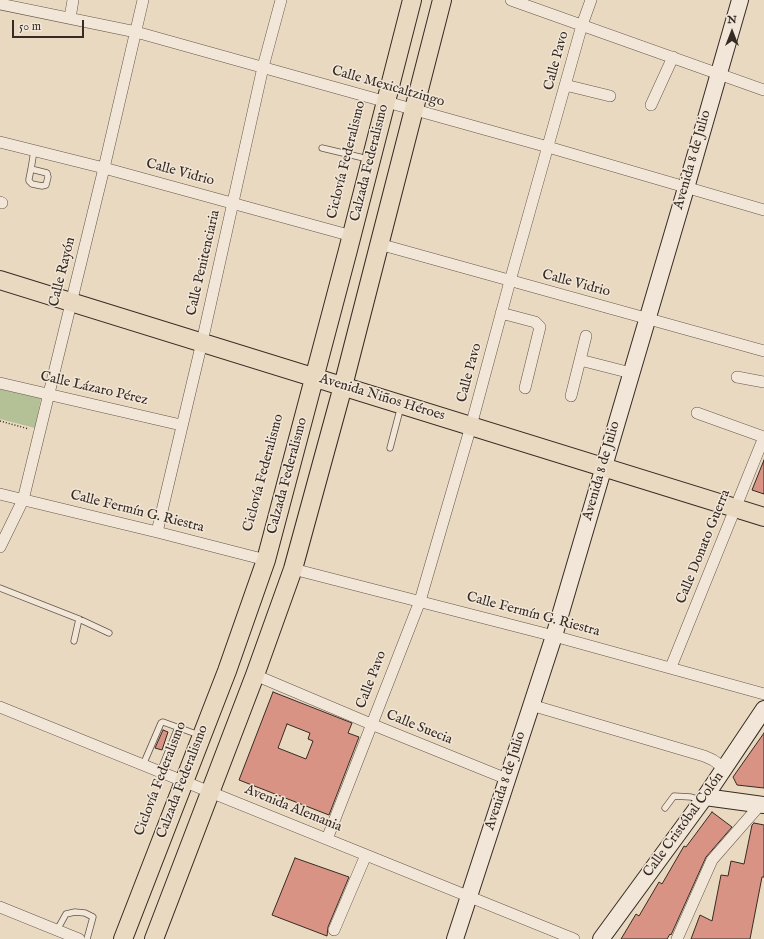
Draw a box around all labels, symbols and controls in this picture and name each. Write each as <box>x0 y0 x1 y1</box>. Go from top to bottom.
scale bar <box>14 12 86 38</box>
north arrow <box>712 12 752 52</box>
text: N <box>727 13 737 27</box>
text: 50 m <box>19 19 41 34</box>
street label: Calle Pavo <box>541 30 573 92</box>
street label: Calle Mexicaltzingo <box>330 63 446 111</box>
street label: Ciclovía Federalismo <box>324 99 370 221</box>
street label: Calzada Federalismo <box>347 103 393 223</box>
street label: Avenida 8 de Julio <box>671 108 715 212</box>
street label: Calle Vidrio <box>144 156 216 190</box>
street label: Calle Penitenciaria <box>184 208 224 318</box>
street label: Calle Rayón <box>46 235 80 309</box>
street label: Calle Vidrio <box>540 267 612 301</box>
street label: Calle Pavo <box>454 342 486 404</box>
street label: Calle Lázaro Pérez <box>39 368 149 410</box>
street label: Avenida Niños Héroes <box>317 371 447 425</box>
street label: Ciclovía Federalismo <box>240 412 288 534</box>
street label: Calzada Federalismo <box>264 416 312 536</box>
street label: Avenida 8 de Julio <box>580 419 624 523</box>
street label: Calle Fermín G. Riestra <box>68 487 206 537</box>
street label: Calle Donato Guerra <box>673 487 735 607</box>
street label: Calle Fermín G. Riestra <box>465 589 601 641</box>
street label: Calle Pavo <box>353 649 391 711</box>
street label: Calle Suecia <box>383 707 455 749</box>
street label: Ciclovía Federalismo <box>131 720 191 838</box>
street label: Calzada Federalismo <box>154 723 212 841</box>
street label: Avenida 8 de Julio <box>482 730 530 832</box>
street label: Calle Cristóbal Colón <box>640 769 728 881</box>
street label: Avenida Alemania <box>242 782 344 836</box>

